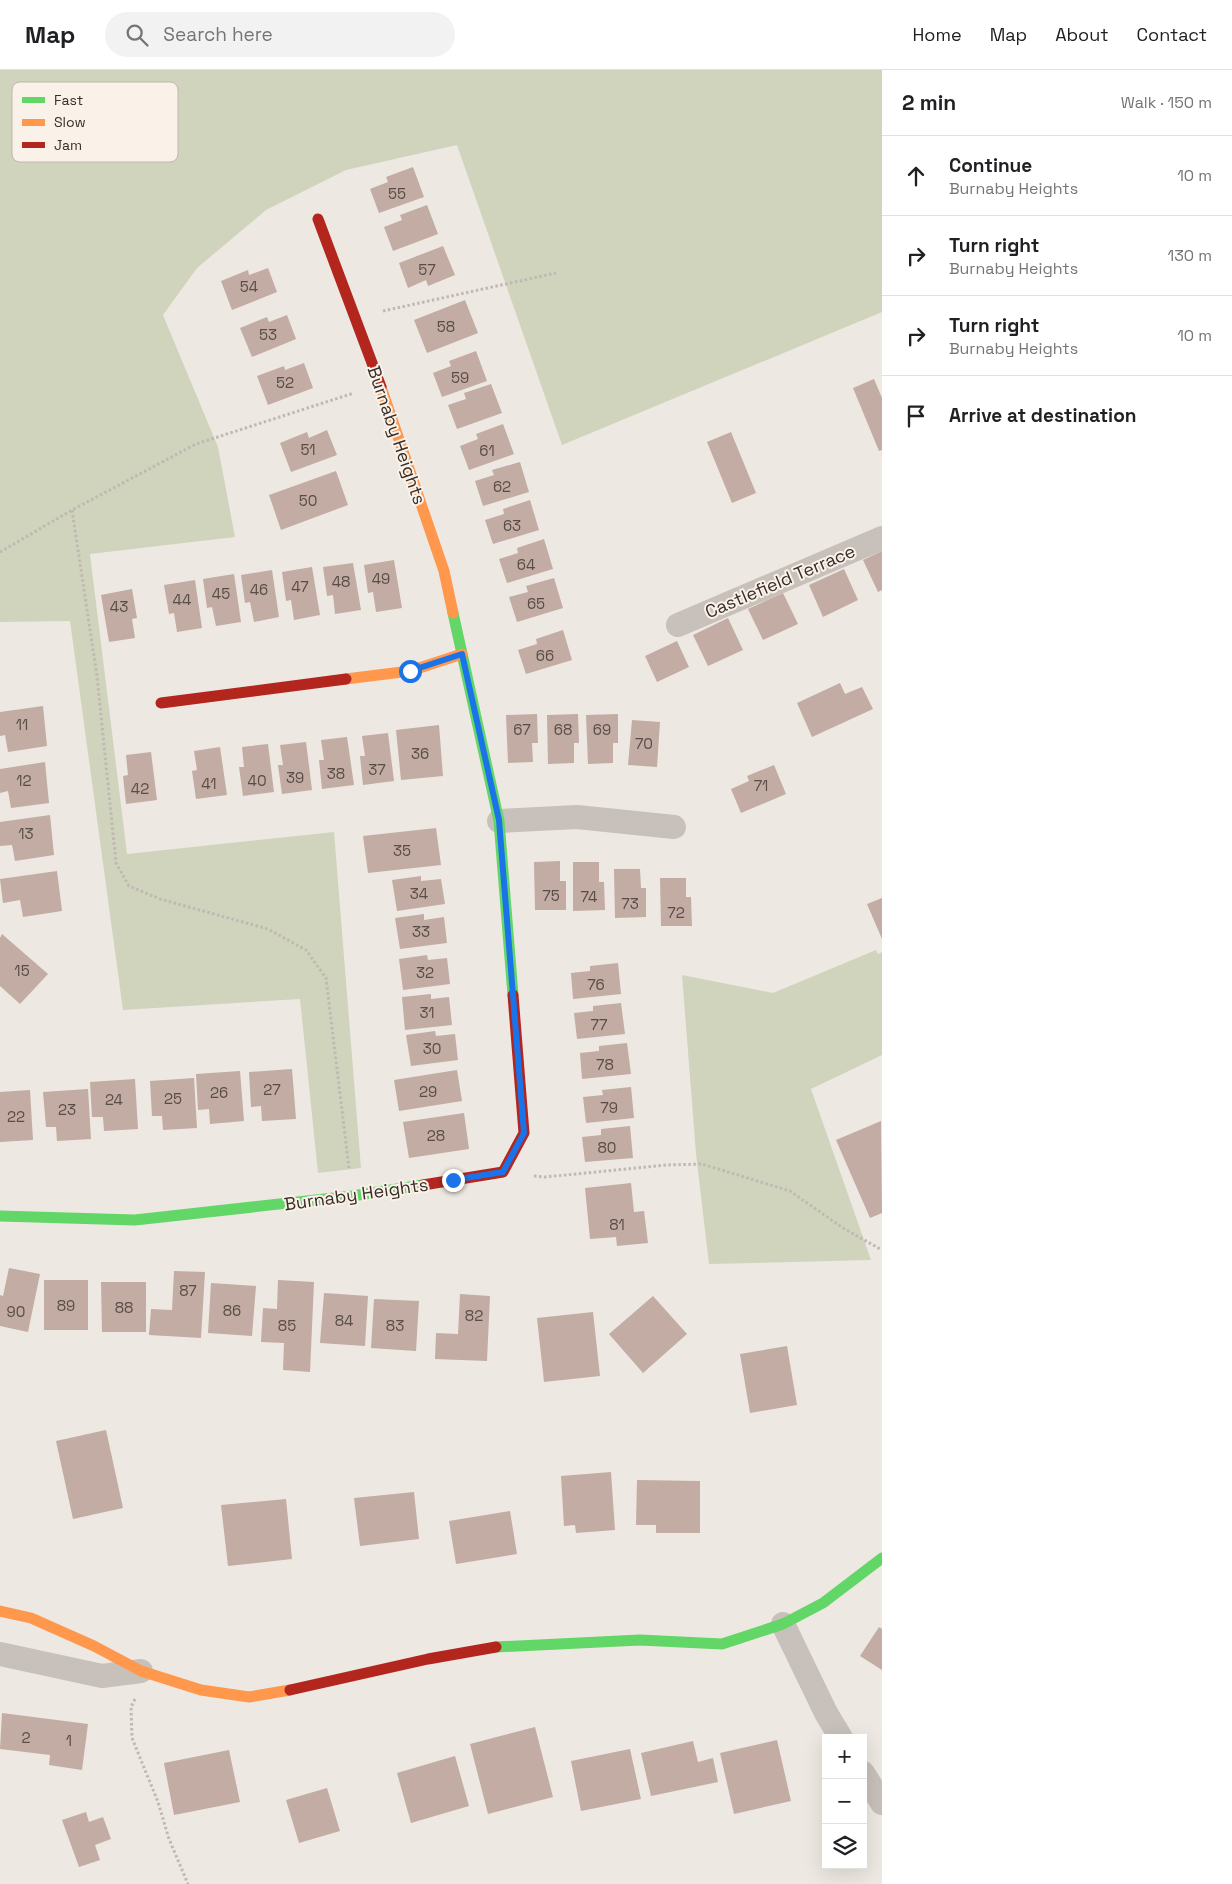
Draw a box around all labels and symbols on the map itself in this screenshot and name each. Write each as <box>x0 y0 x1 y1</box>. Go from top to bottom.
legend <box>12 82 178 162</box>
text: Fast <box>54 91 83 109</box>
text: Slow <box>54 113 86 131</box>
text: Jam <box>54 136 82 154</box>
house number: 55 <box>388 184 406 203</box>
house number: 57 <box>418 260 436 279</box>
house number: 54 <box>240 277 258 296</box>
house number: 58 <box>437 317 455 336</box>
house number: 53 <box>259 325 277 344</box>
street label: Burnaby Heights <box>362 363 432 507</box>
house number: 59 <box>451 368 469 387</box>
house number: 52 <box>276 373 294 392</box>
house number: 51 <box>300 440 316 459</box>
house number: 61 <box>479 441 495 460</box>
house number: 62 <box>493 477 511 496</box>
house number: 50 <box>299 491 317 510</box>
house number: 63 <box>503 516 521 535</box>
street label: Castlefield Terrace <box>701 539 859 623</box>
house number: 64 <box>517 555 535 574</box>
house number: 49 <box>372 569 390 588</box>
house number: 48 <box>332 572 350 591</box>
house number: 47 <box>291 577 309 596</box>
house number: 46 <box>250 580 268 599</box>
house number: 45 <box>212 584 230 603</box>
house number: 44 <box>173 590 191 609</box>
house number: 65 <box>527 594 545 613</box>
house number: 43 <box>110 597 128 616</box>
house number: 66 <box>536 646 554 665</box>
route start <box>399 660 422 683</box>
house number: 11 <box>16 715 28 734</box>
house number: 67 <box>513 720 531 739</box>
house number: 68 <box>554 720 572 739</box>
house number: 69 <box>593 720 611 739</box>
house number: 70 <box>635 734 653 753</box>
house number: 36 <box>411 744 429 763</box>
house number: 37 <box>368 760 386 779</box>
house number: 38 <box>327 764 345 783</box>
house number: 39 <box>286 768 304 787</box>
house number: 12 <box>16 771 32 790</box>
house number: 40 <box>248 771 267 790</box>
house number: 41 <box>201 774 217 793</box>
house number: 71 <box>754 776 768 795</box>
house number: 42 <box>131 779 149 798</box>
house number: 13 <box>18 824 34 843</box>
house number: 35 <box>393 841 411 860</box>
house number: 34 <box>410 884 428 903</box>
house number: 75 <box>542 886 560 905</box>
house number: 74 <box>581 887 597 906</box>
house number: 73 <box>621 894 639 913</box>
house number: 72 <box>667 903 685 922</box>
house number: 33 <box>412 922 430 941</box>
house number: 15 <box>14 961 30 980</box>
house number: 32 <box>416 963 434 982</box>
house number: 76 <box>587 975 605 994</box>
house number: 31 <box>419 1003 435 1022</box>
house number: 77 <box>591 1015 607 1034</box>
house number: 30 <box>423 1039 441 1058</box>
house number: 78 <box>596 1055 614 1074</box>
house number: 27 <box>263 1080 281 1099</box>
house number: 29 <box>419 1082 437 1101</box>
house number: 26 <box>210 1083 228 1102</box>
house number: 25 <box>164 1089 182 1108</box>
house number: 24 <box>105 1090 123 1109</box>
house number: 79 <box>600 1098 618 1117</box>
house number: 23 <box>58 1100 76 1119</box>
house number: 22 <box>7 1107 25 1126</box>
house number: 28 <box>427 1126 445 1145</box>
house number: 80 <box>598 1138 616 1157</box>
route end <box>442 1169 465 1192</box>
street label: Burnaby Heights <box>282 1173 430 1215</box>
house number: 81 <box>609 1215 625 1234</box>
house number: 87 <box>179 1281 197 1300</box>
house number: 89 <box>57 1296 75 1315</box>
house number: 88 <box>115 1298 133 1317</box>
house number: 86 <box>223 1301 241 1320</box>
house number: 90 <box>7 1302 25 1321</box>
house number: 82 <box>465 1306 483 1325</box>
house number: 84 <box>335 1311 353 1330</box>
house number: 85 <box>278 1316 296 1335</box>
house number: 83 <box>386 1316 404 1335</box>
house number: 2 <box>21 1728 31 1747</box>
house number: 1 <box>66 1731 72 1750</box>

